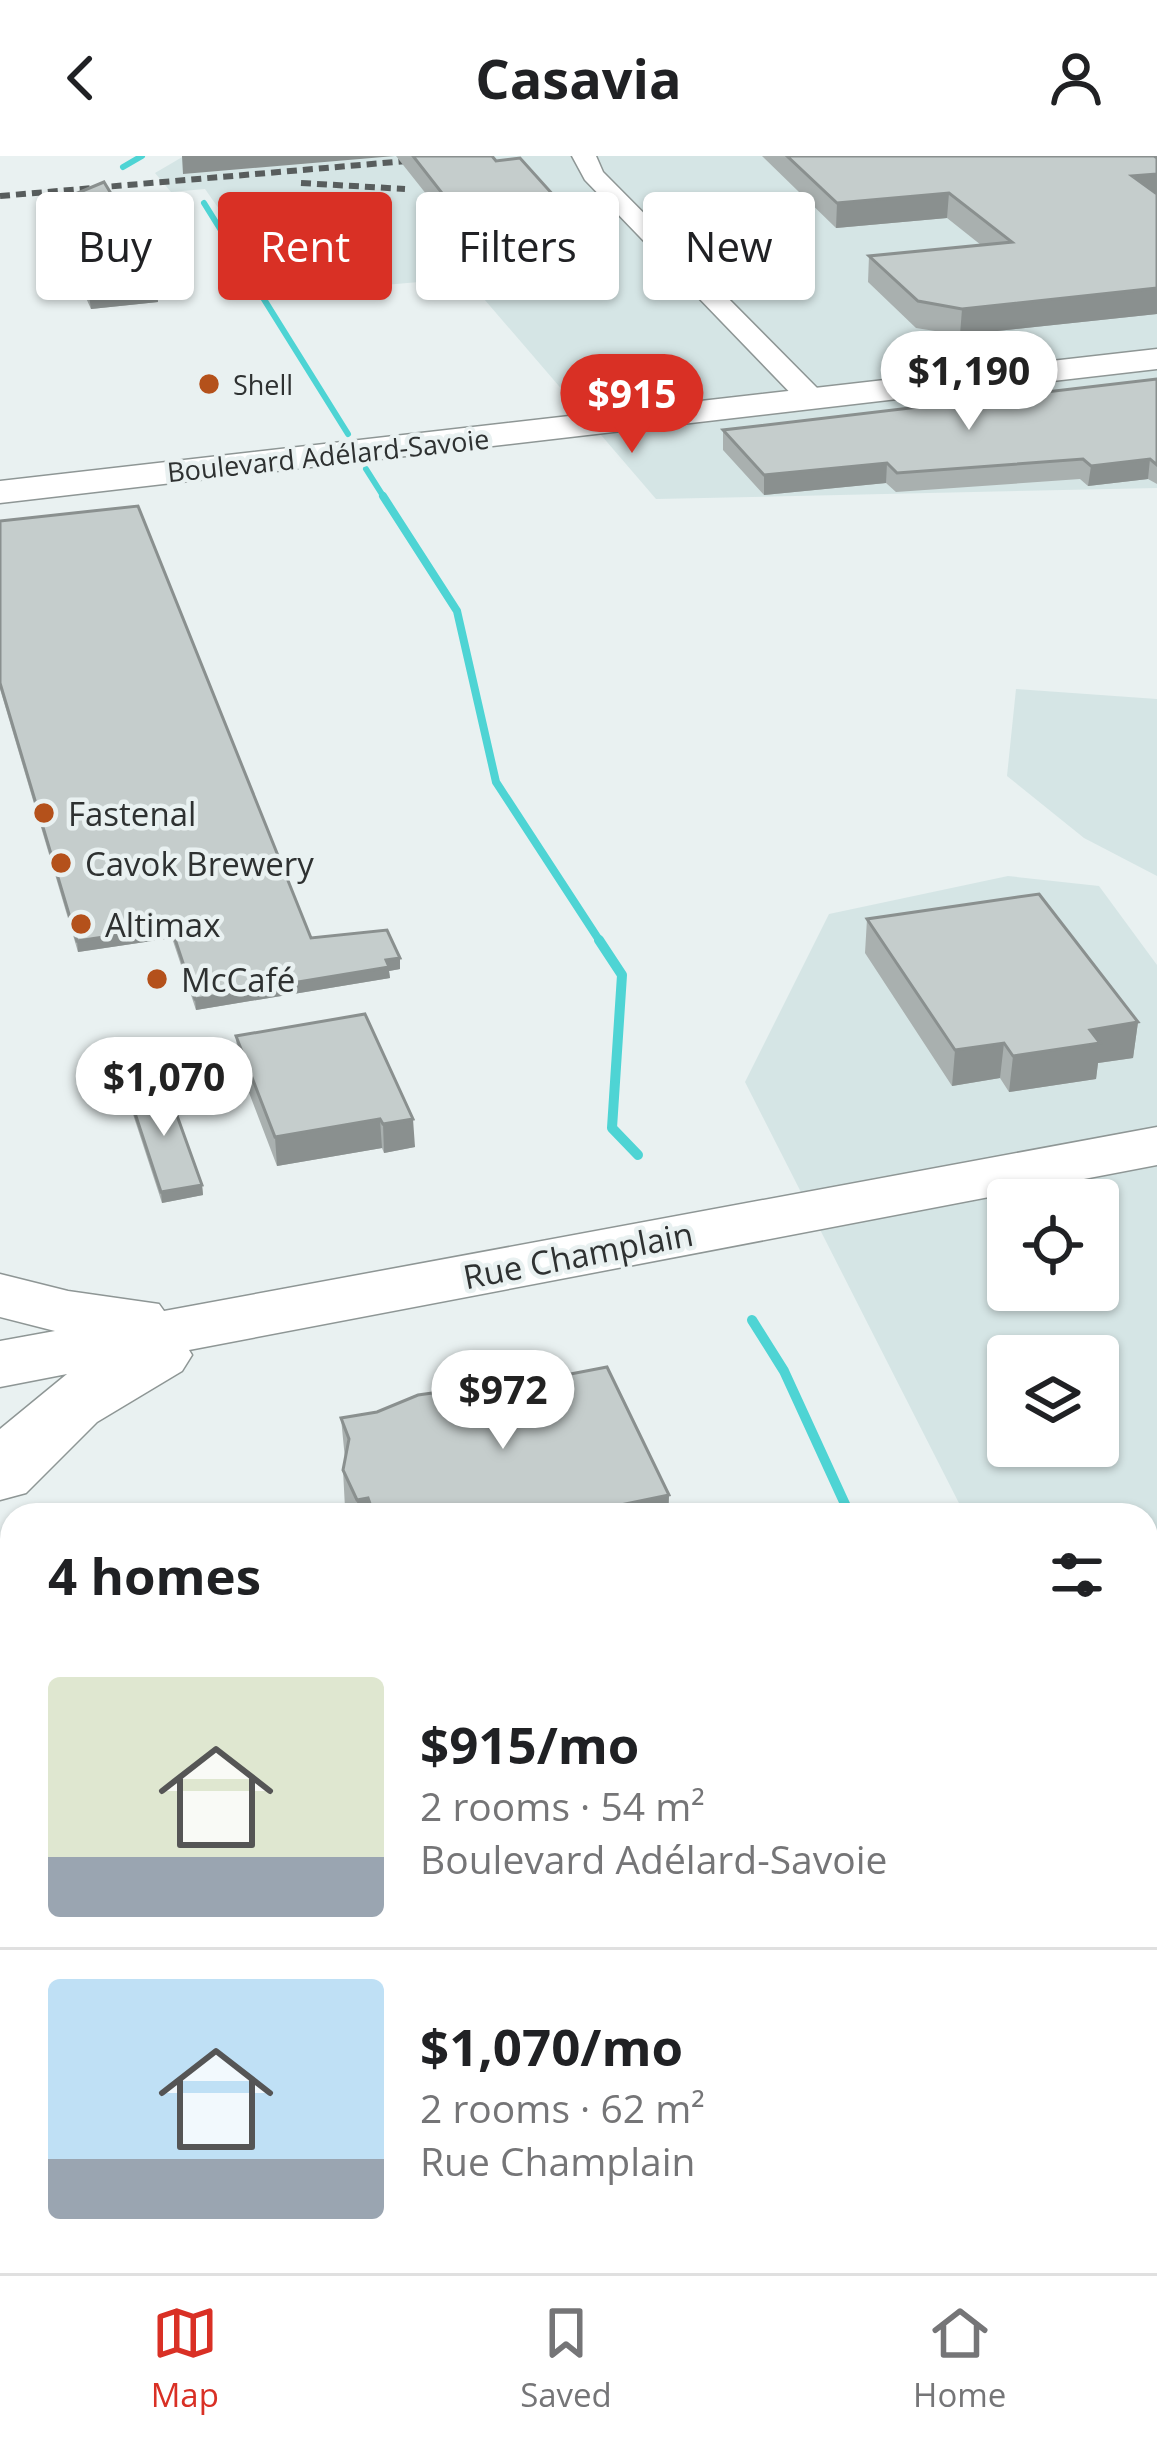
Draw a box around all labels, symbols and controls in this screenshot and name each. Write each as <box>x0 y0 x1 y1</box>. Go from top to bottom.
text: Casavia <box>475 41 682 115</box>
icon: back <box>48 45 114 111</box>
icon: person <box>1043 45 1109 111</box>
chip: Buy <box>36 192 194 300</box>
chip: Rent <box>218 192 392 300</box>
chip: Filters <box>416 192 619 300</box>
chip: New <box>643 192 815 300</box>
pin: $1,190 <box>871 331 1067 433</box>
text: $1,190 <box>908 343 1030 396</box>
pin: $915 <box>561 354 703 456</box>
place label: Shell <box>233 366 293 403</box>
text: $915 <box>587 366 677 419</box>
marker: Shell <box>196 371 222 397</box>
street label: Boulevard Adélard-Savoie <box>165 420 491 490</box>
place label: Fastenal <box>68 791 196 836</box>
marker: Fastenal <box>31 800 57 826</box>
place label: Cavok Brewery <box>85 841 314 886</box>
marker: Cavok Brewery <box>48 850 74 876</box>
place label: Altimax <box>105 902 220 947</box>
marker: Altimax <box>68 911 94 937</box>
place label: McCafé <box>181 957 295 1002</box>
marker: McCafé <box>144 966 170 992</box>
pin: $1,070 <box>66 1037 262 1139</box>
text: $1,070 <box>103 1049 225 1102</box>
map controls <box>987 1179 1119 1467</box>
button: locate <box>987 1179 1119 1311</box>
street label: Rue Champlain <box>459 1211 697 1299</box>
button: layers <box>987 1335 1119 1467</box>
pin: $972 <box>432 1350 574 1452</box>
text: $972 <box>458 1362 548 1415</box>
text: 4 homes <box>48 1540 261 1610</box>
icon: filters <box>1044 1542 1110 1608</box>
text: $915/mo <box>420 1709 639 1779</box>
icon: home <box>144 1725 288 1869</box>
text: 2 rooms · 54 m² <box>420 1779 705 1832</box>
text: Boulevard Adélard-Savoie <box>420 1832 887 1885</box>
text: $1,070/mo <box>420 2011 683 2081</box>
icon: home <box>144 2027 288 2171</box>
text: 2 rooms · 62 m² <box>420 2081 705 2134</box>
text: Rue Champlain <box>420 2134 695 2187</box>
tab: Map <box>151 2300 219 2417</box>
tab: Saved <box>520 2300 612 2417</box>
tab: Home <box>913 2300 1006 2417</box>

